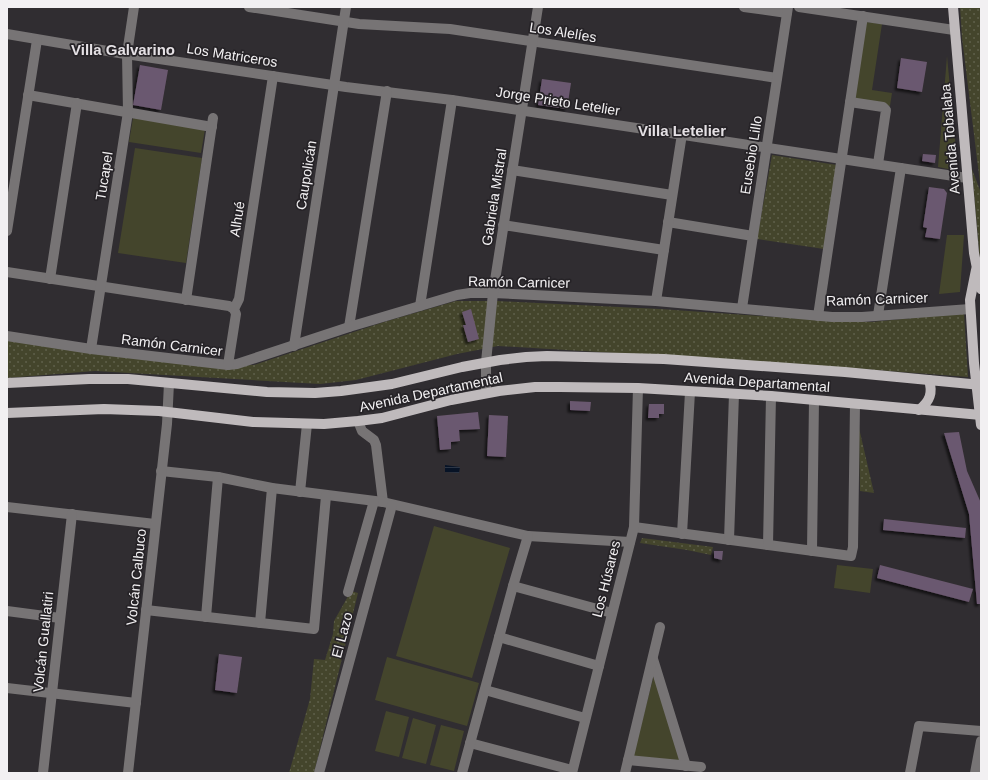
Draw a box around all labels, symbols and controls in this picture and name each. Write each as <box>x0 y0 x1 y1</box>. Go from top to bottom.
street label: Los Alelíes <box>528 19 598 45</box>
street label: Los Matriceros <box>185 40 279 70</box>
district label: Villa Galvarino <box>71 41 175 58</box>
street label: Jorge Prieto Letelier <box>495 83 621 119</box>
street label: Avenida Tobalaba <box>937 83 963 195</box>
street label: Eusebio Lillo <box>737 114 765 195</box>
district label: Villa Letelier <box>638 122 726 139</box>
street label: Caupolicán <box>293 139 319 211</box>
street label: Gabriela Mistral <box>478 147 510 247</box>
street label: Tucapel <box>92 150 116 202</box>
street label: Alhué <box>226 200 248 238</box>
street label: Ramón Carnicer <box>468 273 570 291</box>
street label: Ramón Carnicer <box>826 289 929 309</box>
street label: Ramón Carnicer <box>120 331 224 359</box>
street label: Avenida Departamental <box>358 369 504 415</box>
street label: Avenida Departamental <box>684 369 830 395</box>
street label: Volcán Calbuco <box>123 528 149 626</box>
street label: Los Húsares <box>589 539 623 619</box>
street label: Volcán Guallatiri <box>30 591 56 693</box>
street label: El Lazo <box>328 610 356 660</box>

